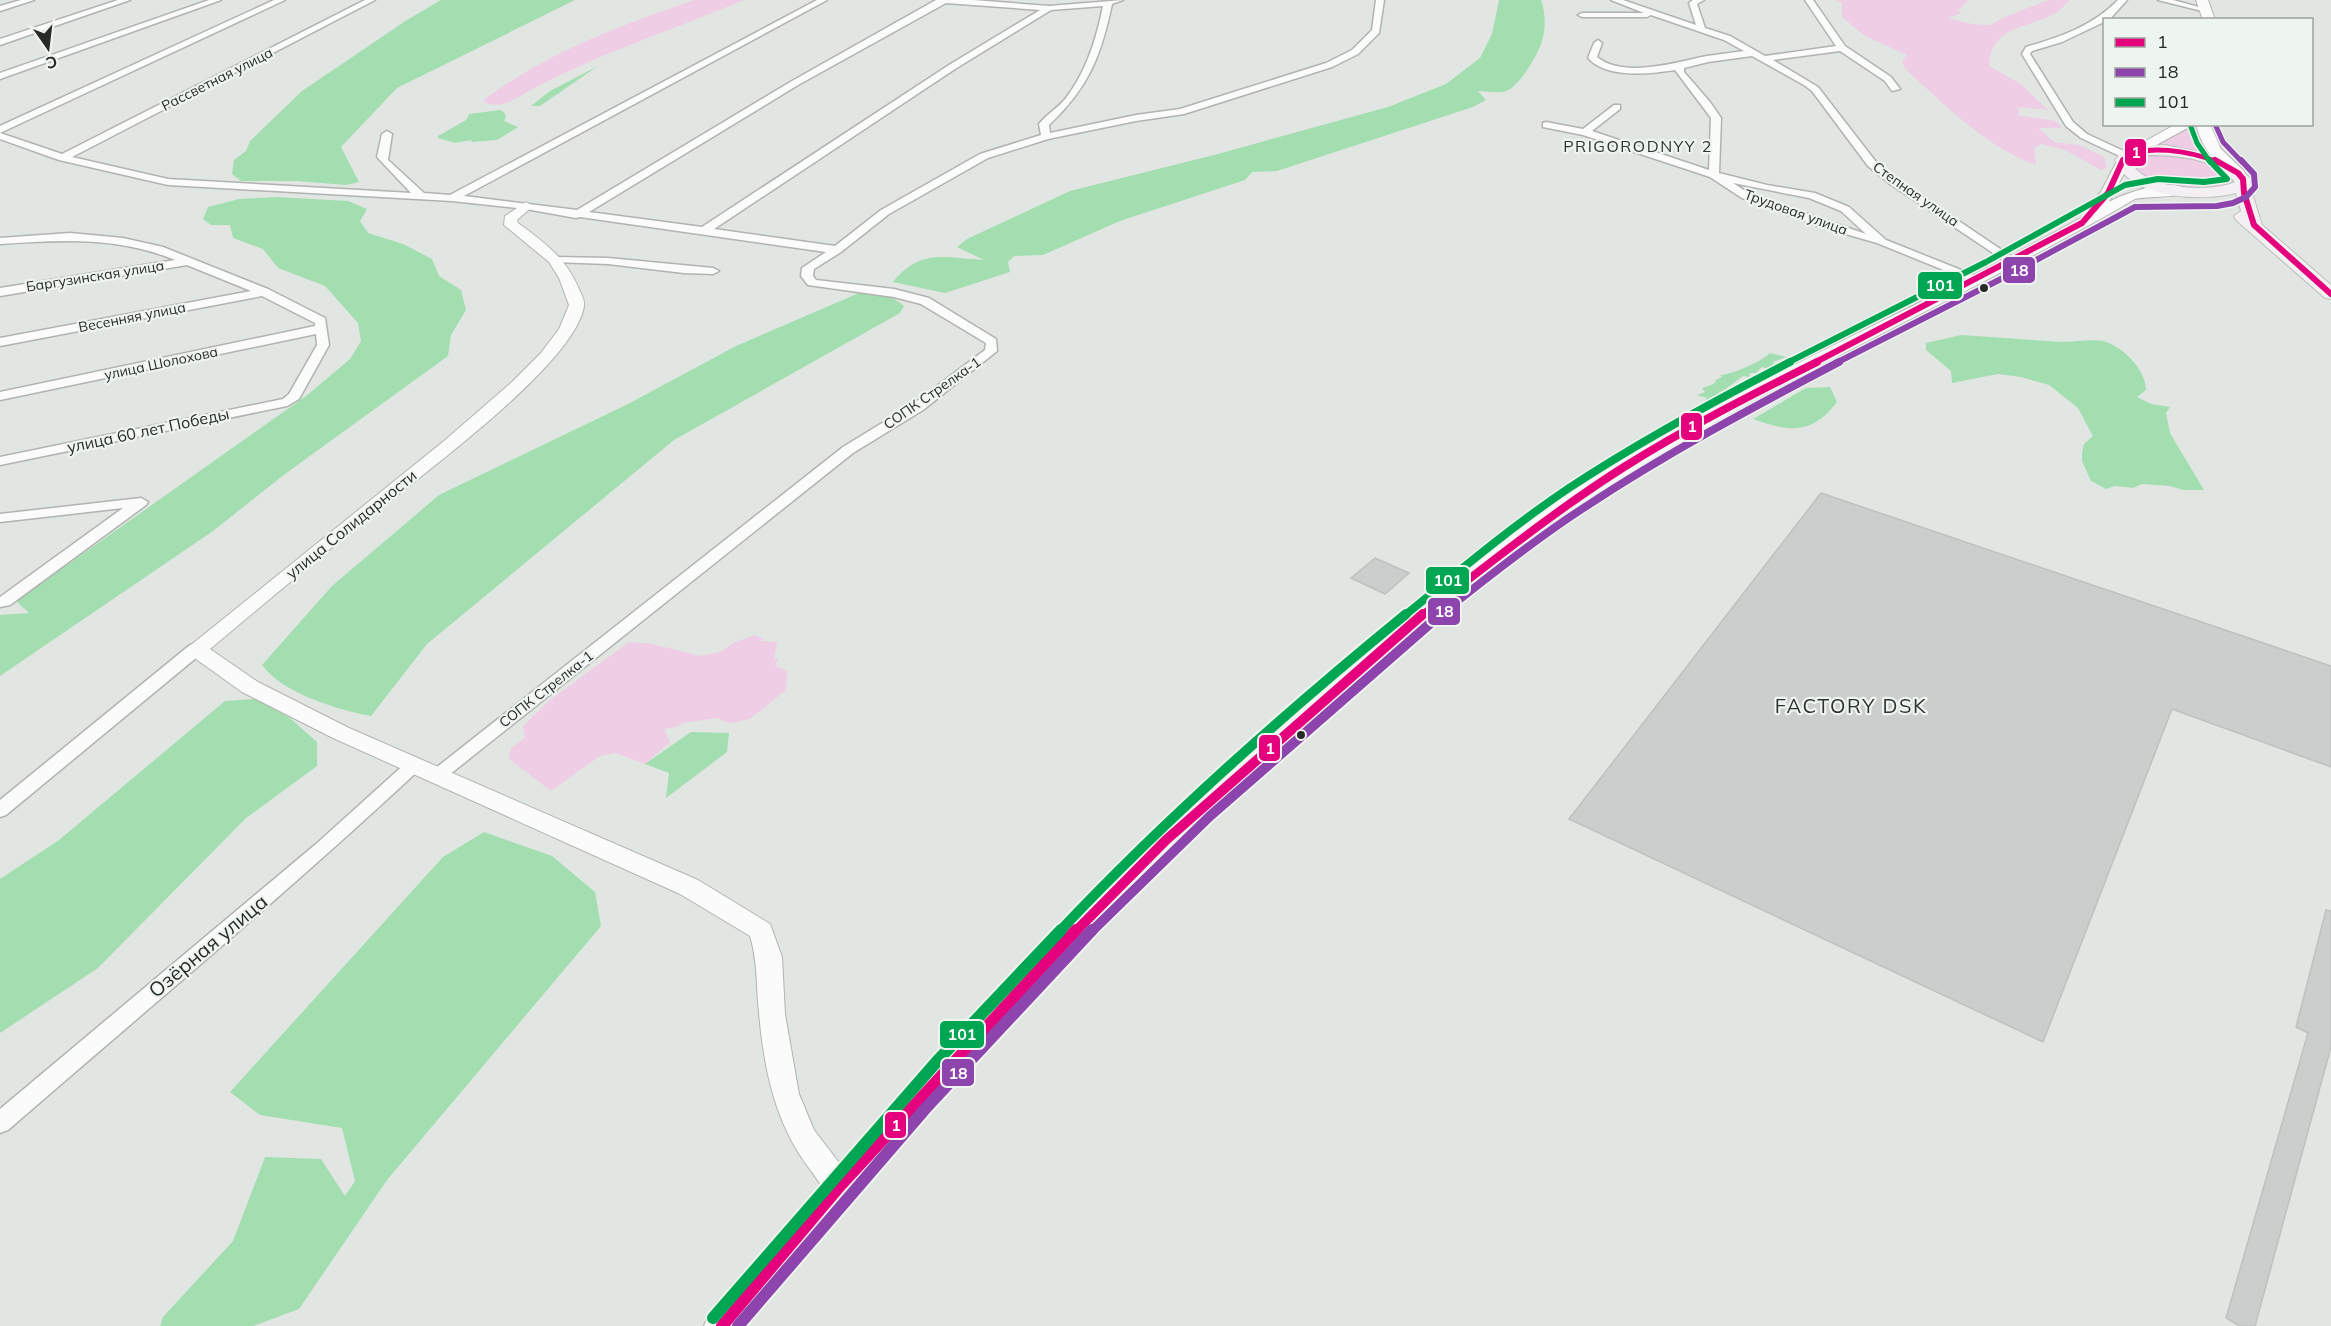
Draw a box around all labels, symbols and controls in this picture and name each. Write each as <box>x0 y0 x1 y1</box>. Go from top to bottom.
north arrow <box>18 18 78 78</box>
legend <box>2103 18 2313 126</box>
text: 1 <box>2157 30 2168 53</box>
street label: Рассветная улица <box>158 43 276 115</box>
text: С <box>44 52 59 74</box>
text: 18 <box>2157 60 2179 83</box>
text: 101 <box>2157 90 2189 113</box>
district label: PRIGORODNYY 2 <box>1563 136 1713 156</box>
line badge: 1 <box>2124 138 2147 167</box>
text: 1 <box>2131 142 2141 162</box>
street label: Степная улица <box>1869 158 1963 230</box>
street label: Трудовая улица <box>1742 185 1850 239</box>
street label: Баргузинская улица <box>25 256 165 296</box>
line badge: 18 <box>2002 256 2036 284</box>
text: 18 <box>2009 260 2029 280</box>
line badge: 101 <box>1917 271 1963 300</box>
text: 101 <box>1926 275 1954 295</box>
unlabelled marker <box>1978 282 1990 294</box>
street label: Весенняя улица <box>77 298 187 336</box>
street label: улица Шолохова <box>103 342 219 384</box>
street label: СОПК Стрелка-1 <box>880 353 984 433</box>
street label: улица 60 лет Победы <box>65 403 231 457</box>
line badge: 1 <box>1680 412 1703 441</box>
text: 1 <box>1687 416 1697 436</box>
street label: улица Солидарности <box>282 465 420 583</box>
line badge: 101 <box>1425 566 1470 595</box>
text: 101 <box>1434 570 1462 590</box>
line badge: 18 <box>1427 597 1461 626</box>
text: 18 <box>1434 601 1454 621</box>
street label: СОПК Стрелка-1 <box>495 647 597 731</box>
district label: FACTORY DSK <box>1775 693 1927 718</box>
unlabelled marker <box>1295 729 1307 741</box>
line badge: 1 <box>1258 734 1281 762</box>
text: 1 <box>1265 738 1275 758</box>
street label: Озёрная улица <box>143 889 272 1003</box>
line badge: 101 <box>939 1020 985 1049</box>
text: 101 <box>948 1024 976 1044</box>
line badge: 18 <box>941 1058 975 1087</box>
text: 18 <box>948 1063 968 1083</box>
line badge: 1 <box>884 1111 907 1139</box>
text: 1 <box>891 1115 901 1135</box>

